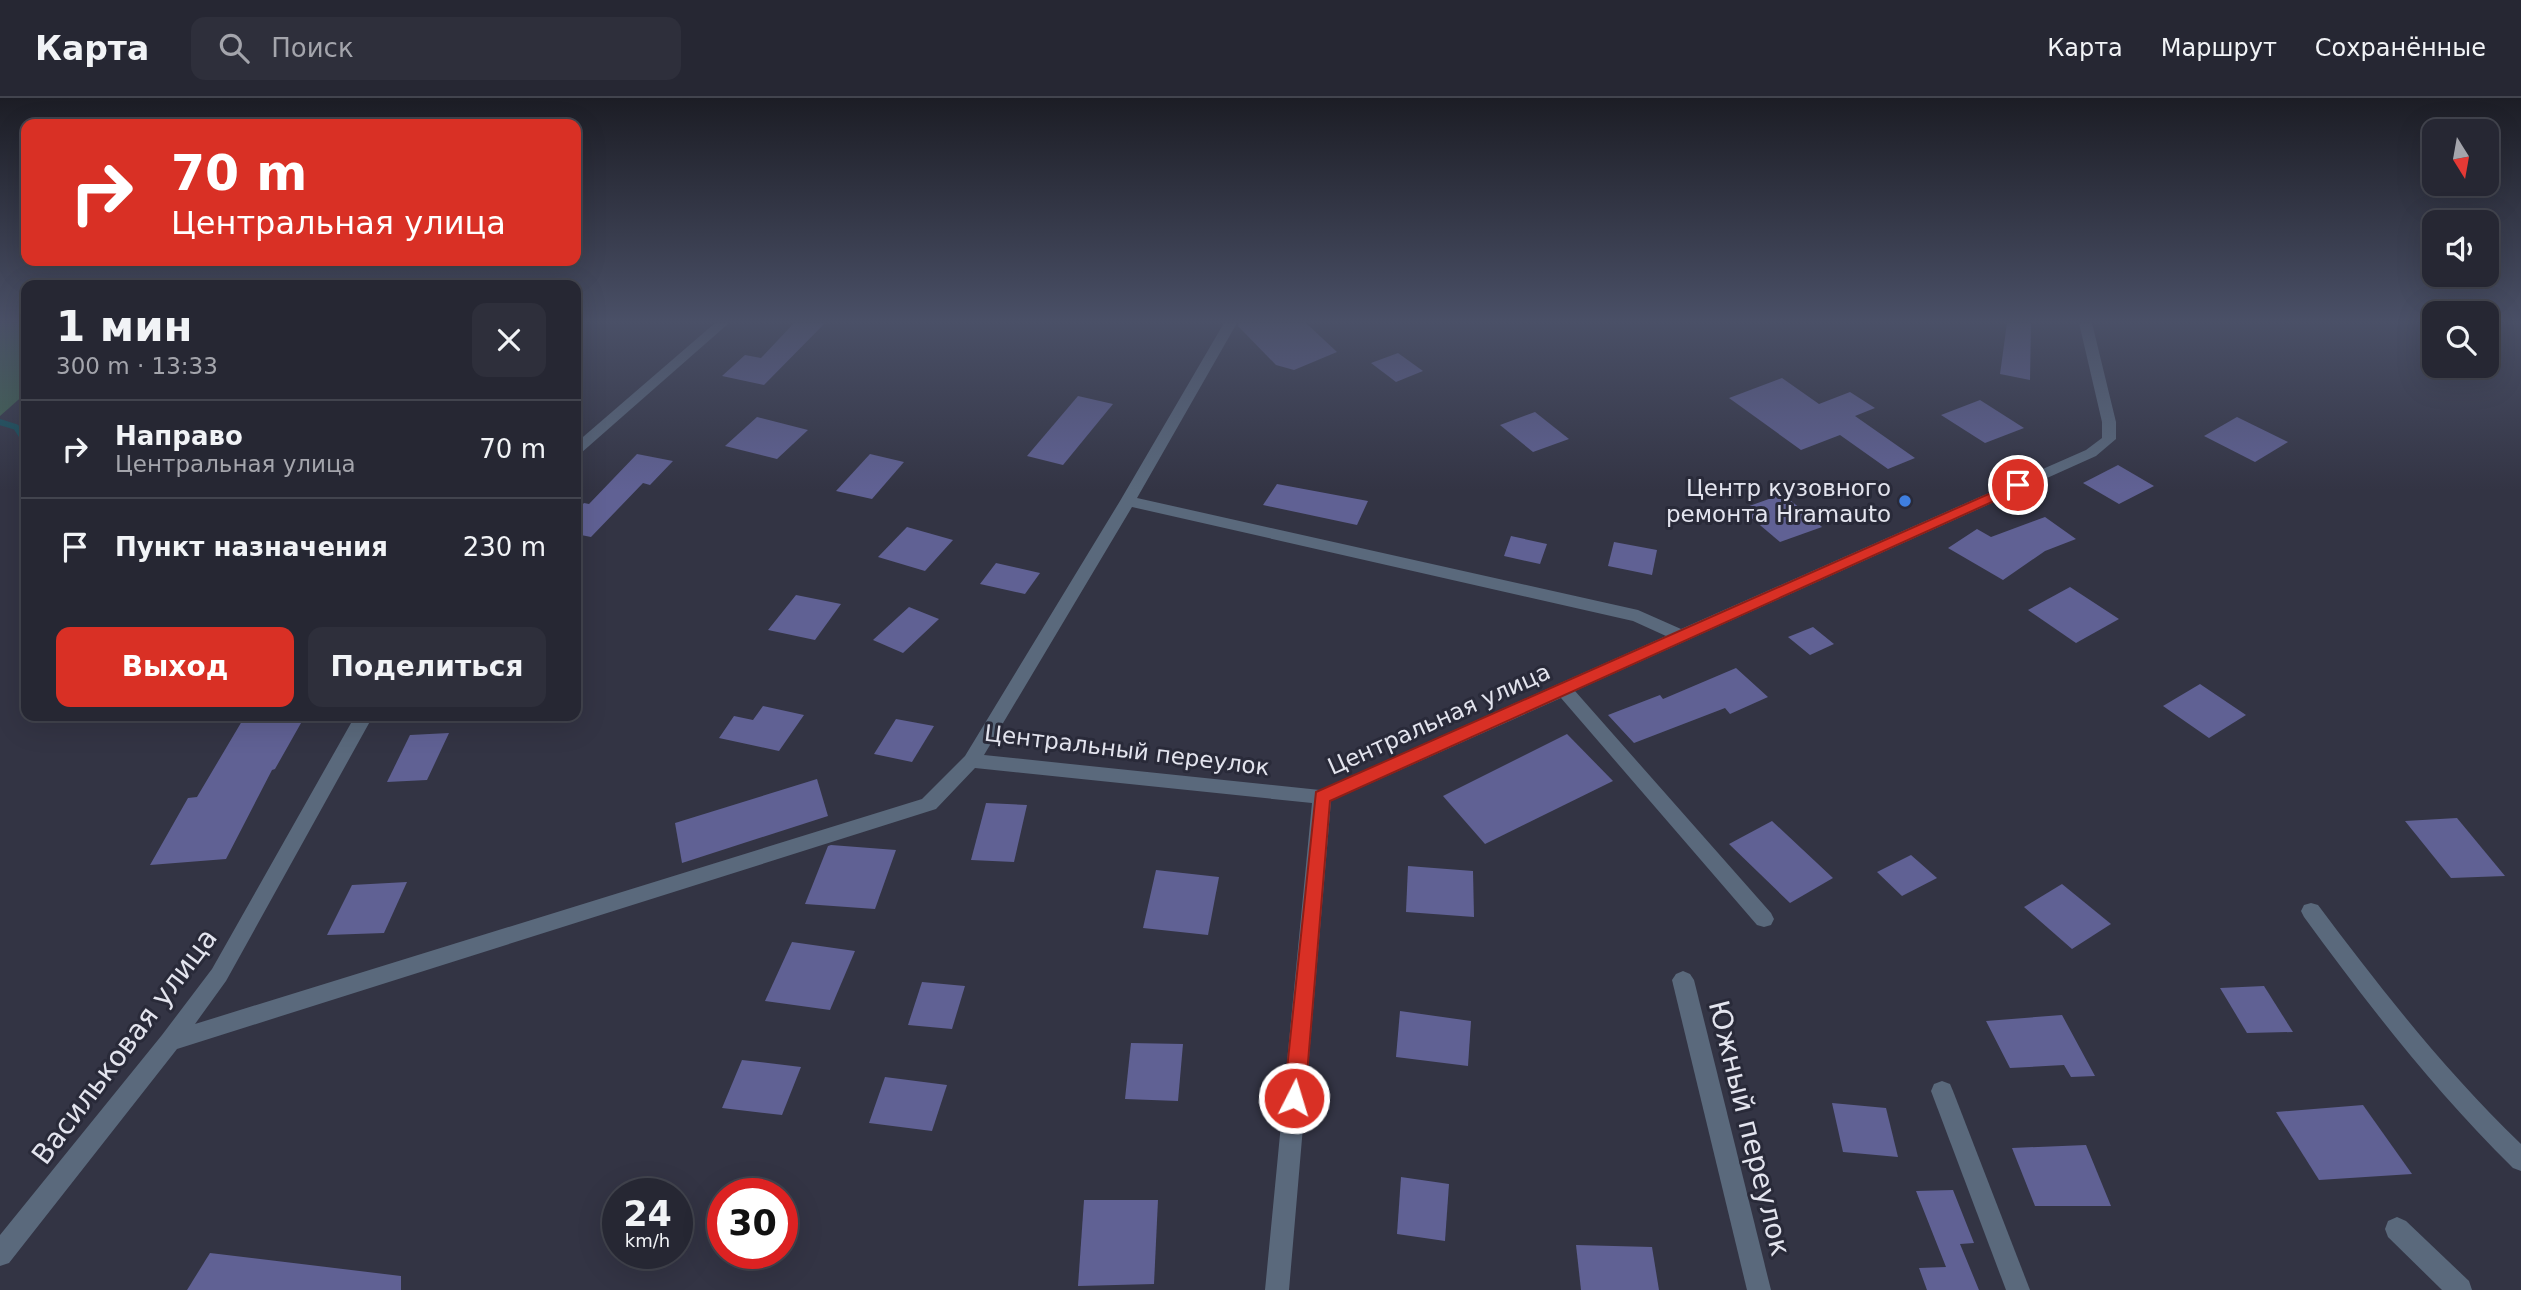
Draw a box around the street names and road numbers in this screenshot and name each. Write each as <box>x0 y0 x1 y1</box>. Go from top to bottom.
street label: Центральная улица <box>1324 658 1554 780</box>
street label: Центральный переулок <box>983 720 1271 780</box>
street label: Васильковая улица <box>25 922 224 1171</box>
street label: Южный переулок <box>1702 997 1797 1259</box>

